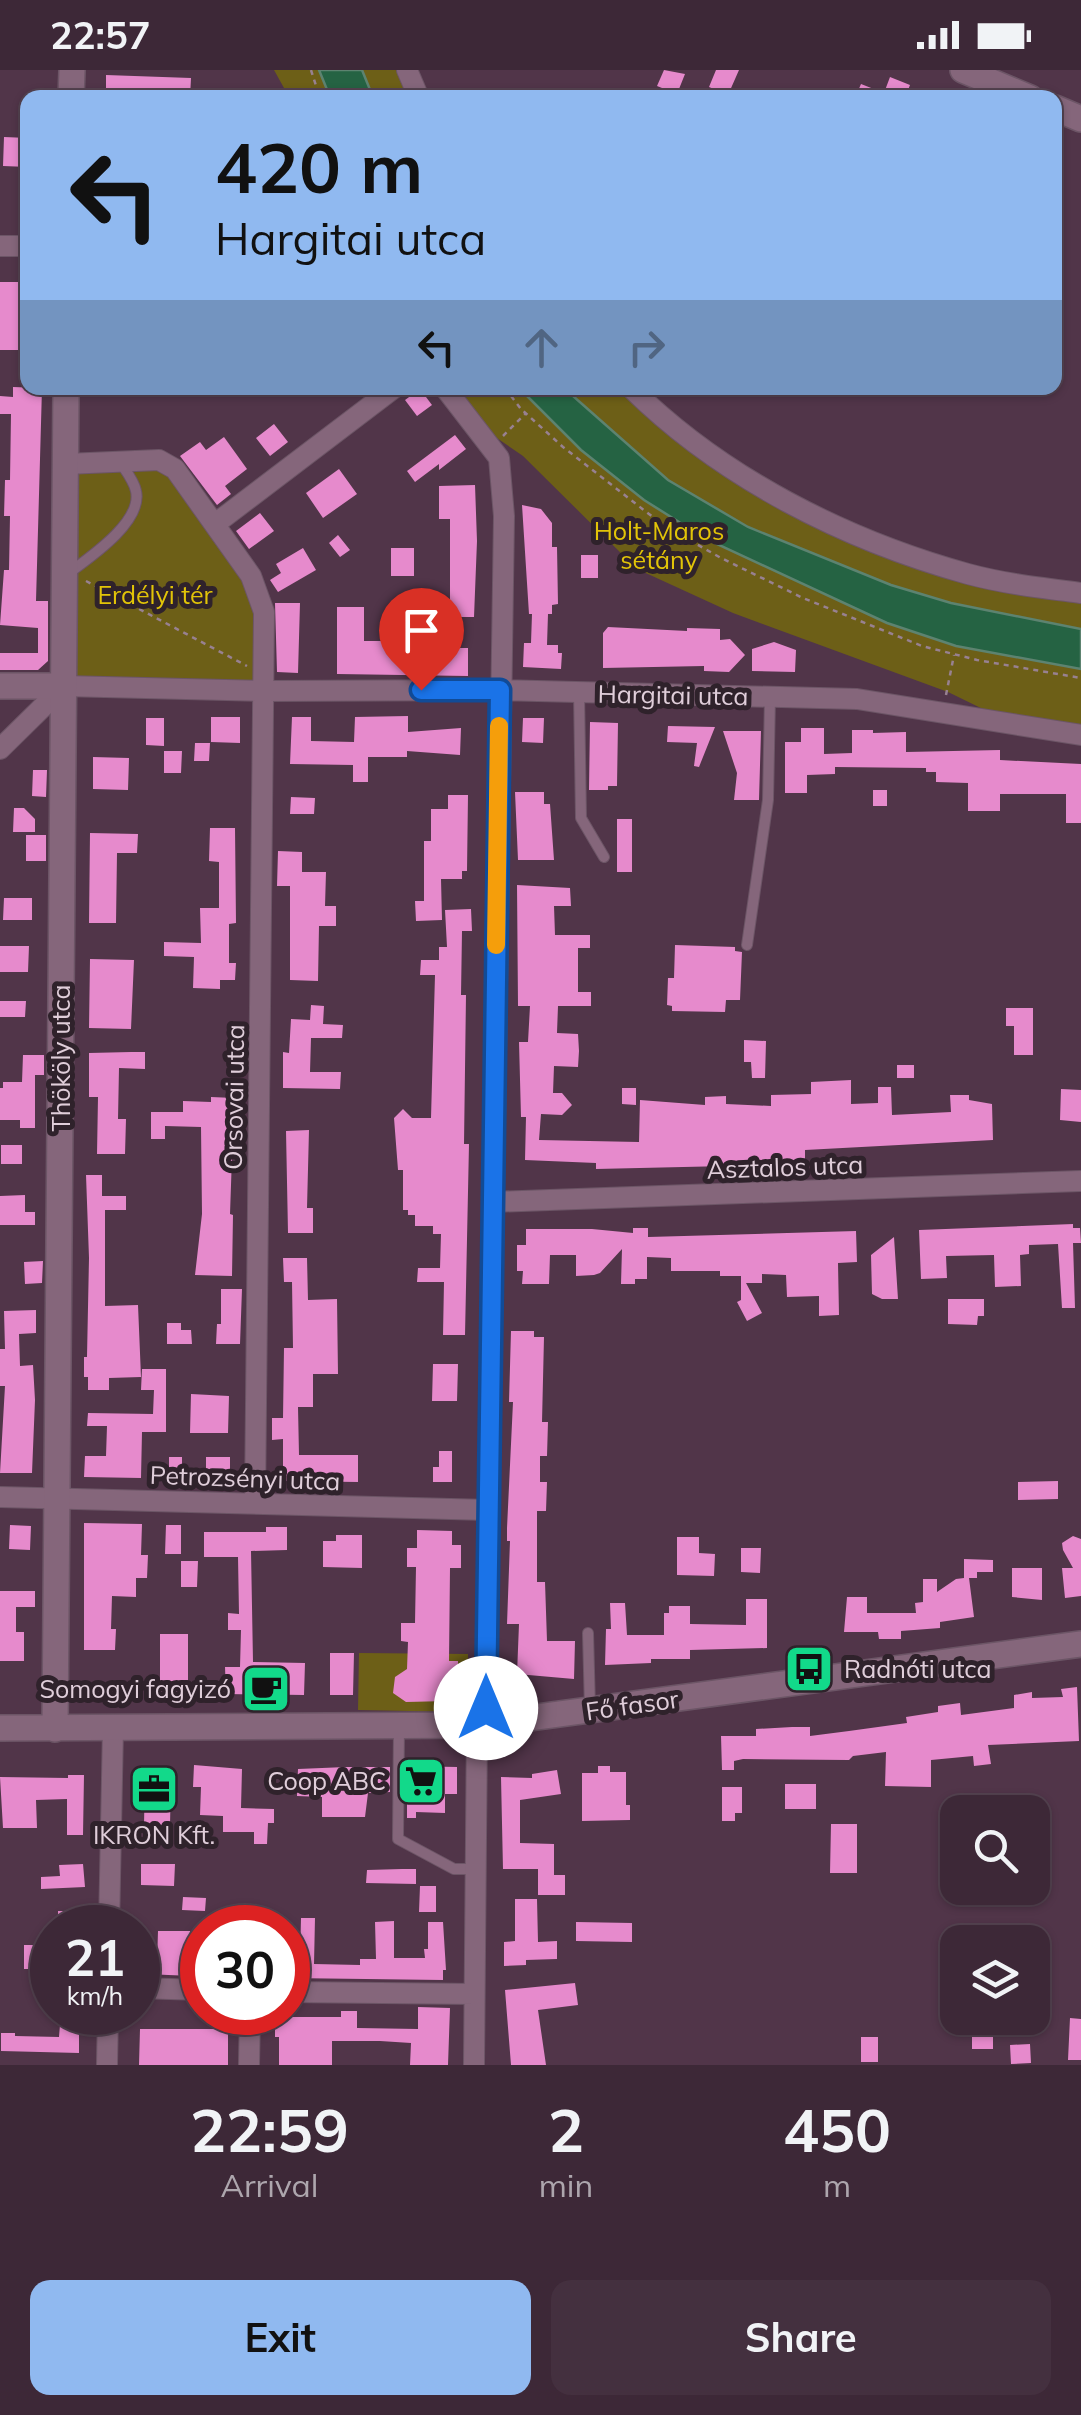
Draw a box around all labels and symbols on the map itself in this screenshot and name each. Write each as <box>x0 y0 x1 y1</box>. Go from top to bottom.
park label: Holt-Maros sétány <box>594 515 724 575</box>
park label: Erdélyi tér <box>97 579 213 610</box>
pin <box>379 588 464 691</box>
street label: Hargitai utca <box>597 678 749 711</box>
street label: Thököly utca <box>45 985 76 1131</box>
street label: Orsovai utca <box>217 1024 250 1170</box>
street label: Asztalos utca <box>706 1148 864 1185</box>
street label: Petrozsényi utca <box>149 1459 341 1496</box>
bus stop icon: Radnóti utca <box>783 1643 835 1695</box>
place label: Radnóti utca <box>844 1653 992 1684</box>
position arrow <box>434 1656 538 1760</box>
cafe icon: Somogyi fagyizó <box>240 1663 292 1715</box>
place label: Somogyi fagyizó <box>39 1673 231 1704</box>
street label: Fő fasor <box>584 1683 680 1726</box>
supermarket icon: Coop ABC <box>395 1755 447 1807</box>
office icon: IKRON Kft. <box>128 1763 180 1815</box>
place label: Coop ABC <box>267 1765 386 1796</box>
place label: IKRON Kft. <box>93 1819 215 1850</box>
speed limit sign: 30 <box>180 1905 310 2035</box>

